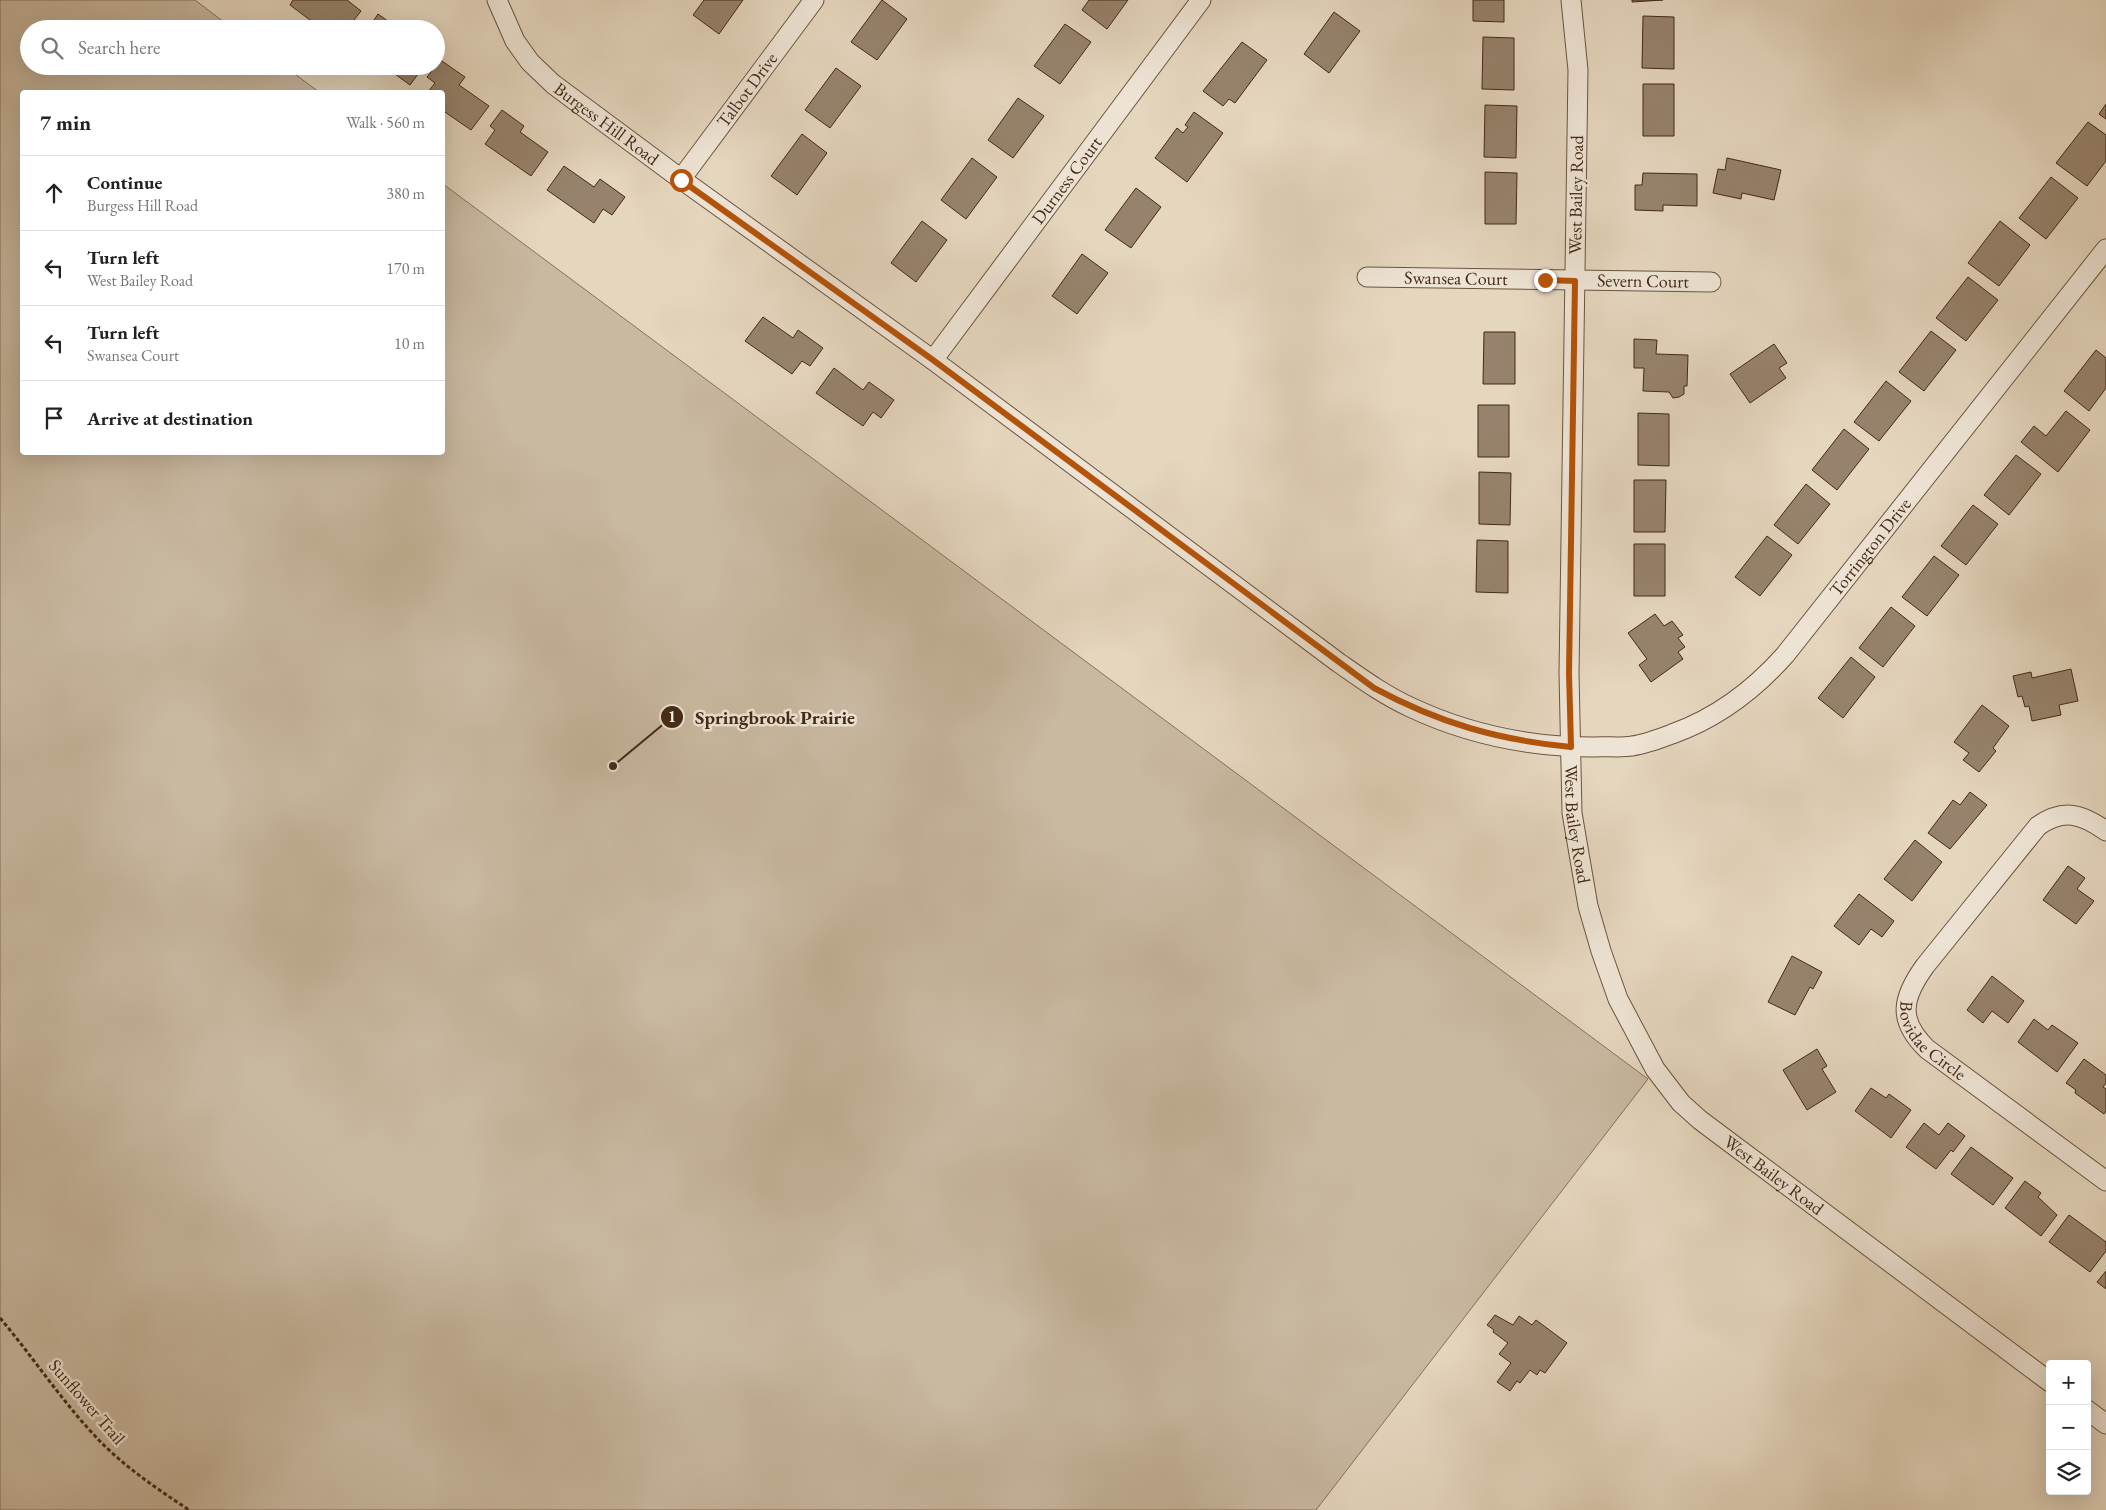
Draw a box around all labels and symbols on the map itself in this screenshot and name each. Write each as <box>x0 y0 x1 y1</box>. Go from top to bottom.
street label: Talbot Drive <box>711 48 782 132</box>
street label: Burgess Hill Road <box>550 77 665 170</box>
street label: Durness Court <box>1026 131 1107 229</box>
street label: West Bailey Road <box>1563 134 1588 255</box>
route start <box>670 169 693 192</box>
street label: Swansea Court <box>1404 266 1508 290</box>
street label: Severn Court <box>1597 268 1689 293</box>
route end <box>1534 269 1557 292</box>
street label: Torrington Drive <box>1824 493 1916 601</box>
callout: Springbrook Prairie <box>660 700 865 734</box>
text: Springbrook Prairie <box>695 705 855 730</box>
text: 1 <box>668 707 676 726</box>
street label: West Bailey Road <box>1560 765 1596 886</box>
street label: Bovidae Circle <box>1895 1000 1971 1085</box>
street label: West Bailey Road <box>1719 1130 1829 1220</box>
street label: Sunflower Trail <box>44 1354 131 1449</box>

